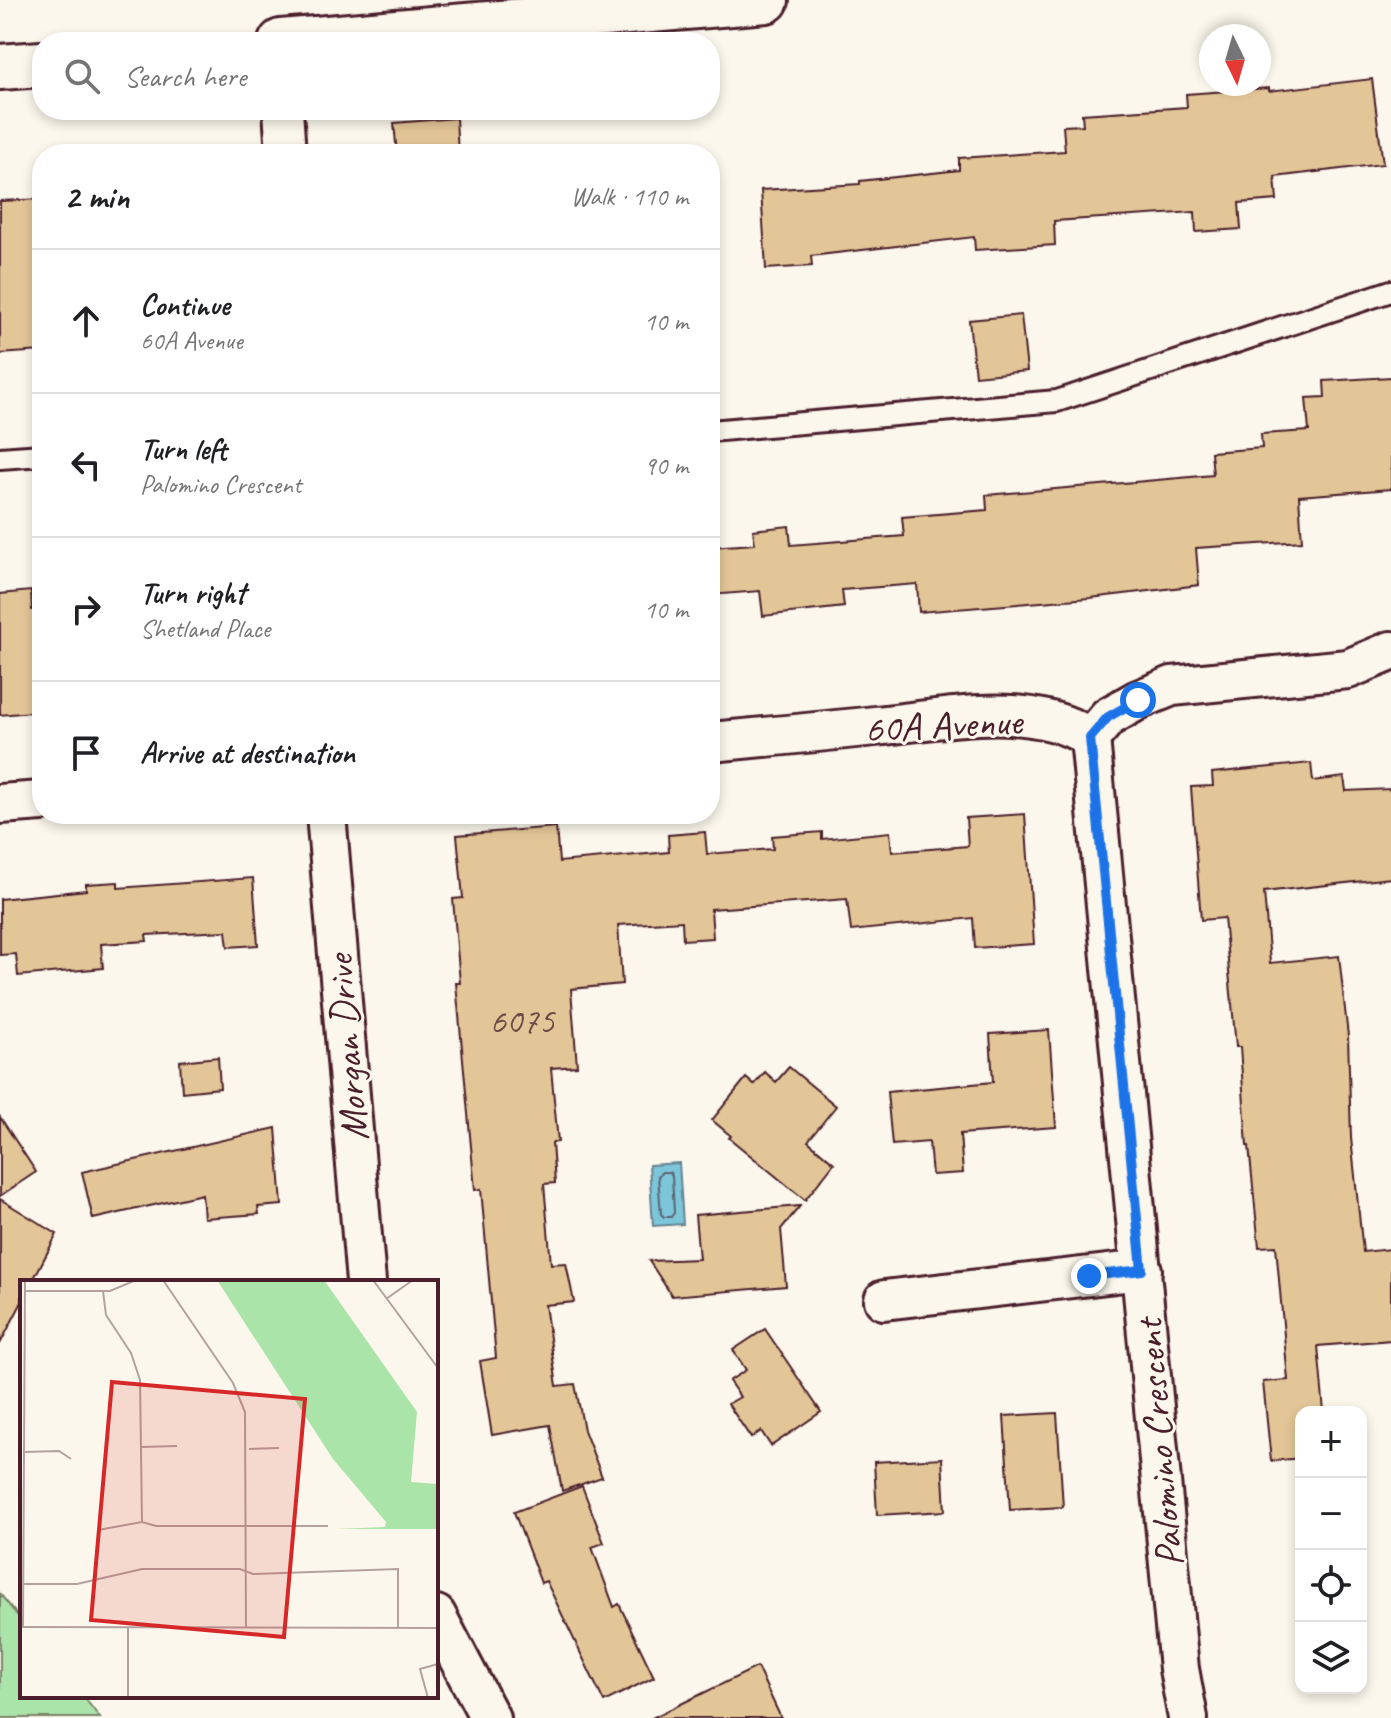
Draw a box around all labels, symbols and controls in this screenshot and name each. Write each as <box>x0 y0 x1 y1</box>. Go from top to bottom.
north arrow <box>1199 24 1271 96</box>
search box <box>32 32 720 120</box>
icon: search <box>60 54 104 98</box>
text: Search here <box>124 57 246 95</box>
text: 2 min <box>64 175 129 218</box>
text: Walk · 110 m <box>571 180 688 213</box>
text: Continue <box>140 286 230 324</box>
icon: ahead <box>64 299 108 343</box>
text: 10 m <box>644 305 688 338</box>
text: 60A Avenue <box>140 324 243 357</box>
text: Turn left <box>140 430 227 468</box>
icon: left <box>64 443 108 487</box>
text: 90 m <box>644 449 688 482</box>
text: Palomino Crescent <box>140 468 301 501</box>
text: Turn right <box>140 574 245 612</box>
icon: right <box>64 587 108 631</box>
text: 10 m <box>644 593 688 626</box>
text: Shetland Place <box>140 612 270 645</box>
route start <box>1120 682 1156 718</box>
street label: 60A Avenue <box>863 696 1026 754</box>
icon: arrive <box>64 731 108 775</box>
text: Arrive at destination <box>140 734 355 772</box>
street label: Morgan Drive <box>314 950 380 1143</box>
house number: 6075 <box>490 998 556 1044</box>
route end <box>1071 1258 1107 1294</box>
inset map <box>20 1280 438 1698</box>
street label: Palomino Crescent <box>1123 1313 1195 1569</box>
map controls <box>1295 1406 1367 1694</box>
button: + <box>1295 1406 1367 1478</box>
button: − <box>1295 1478 1367 1550</box>
button: locate <box>1295 1550 1367 1622</box>
button: layers <box>1295 1622 1367 1694</box>

